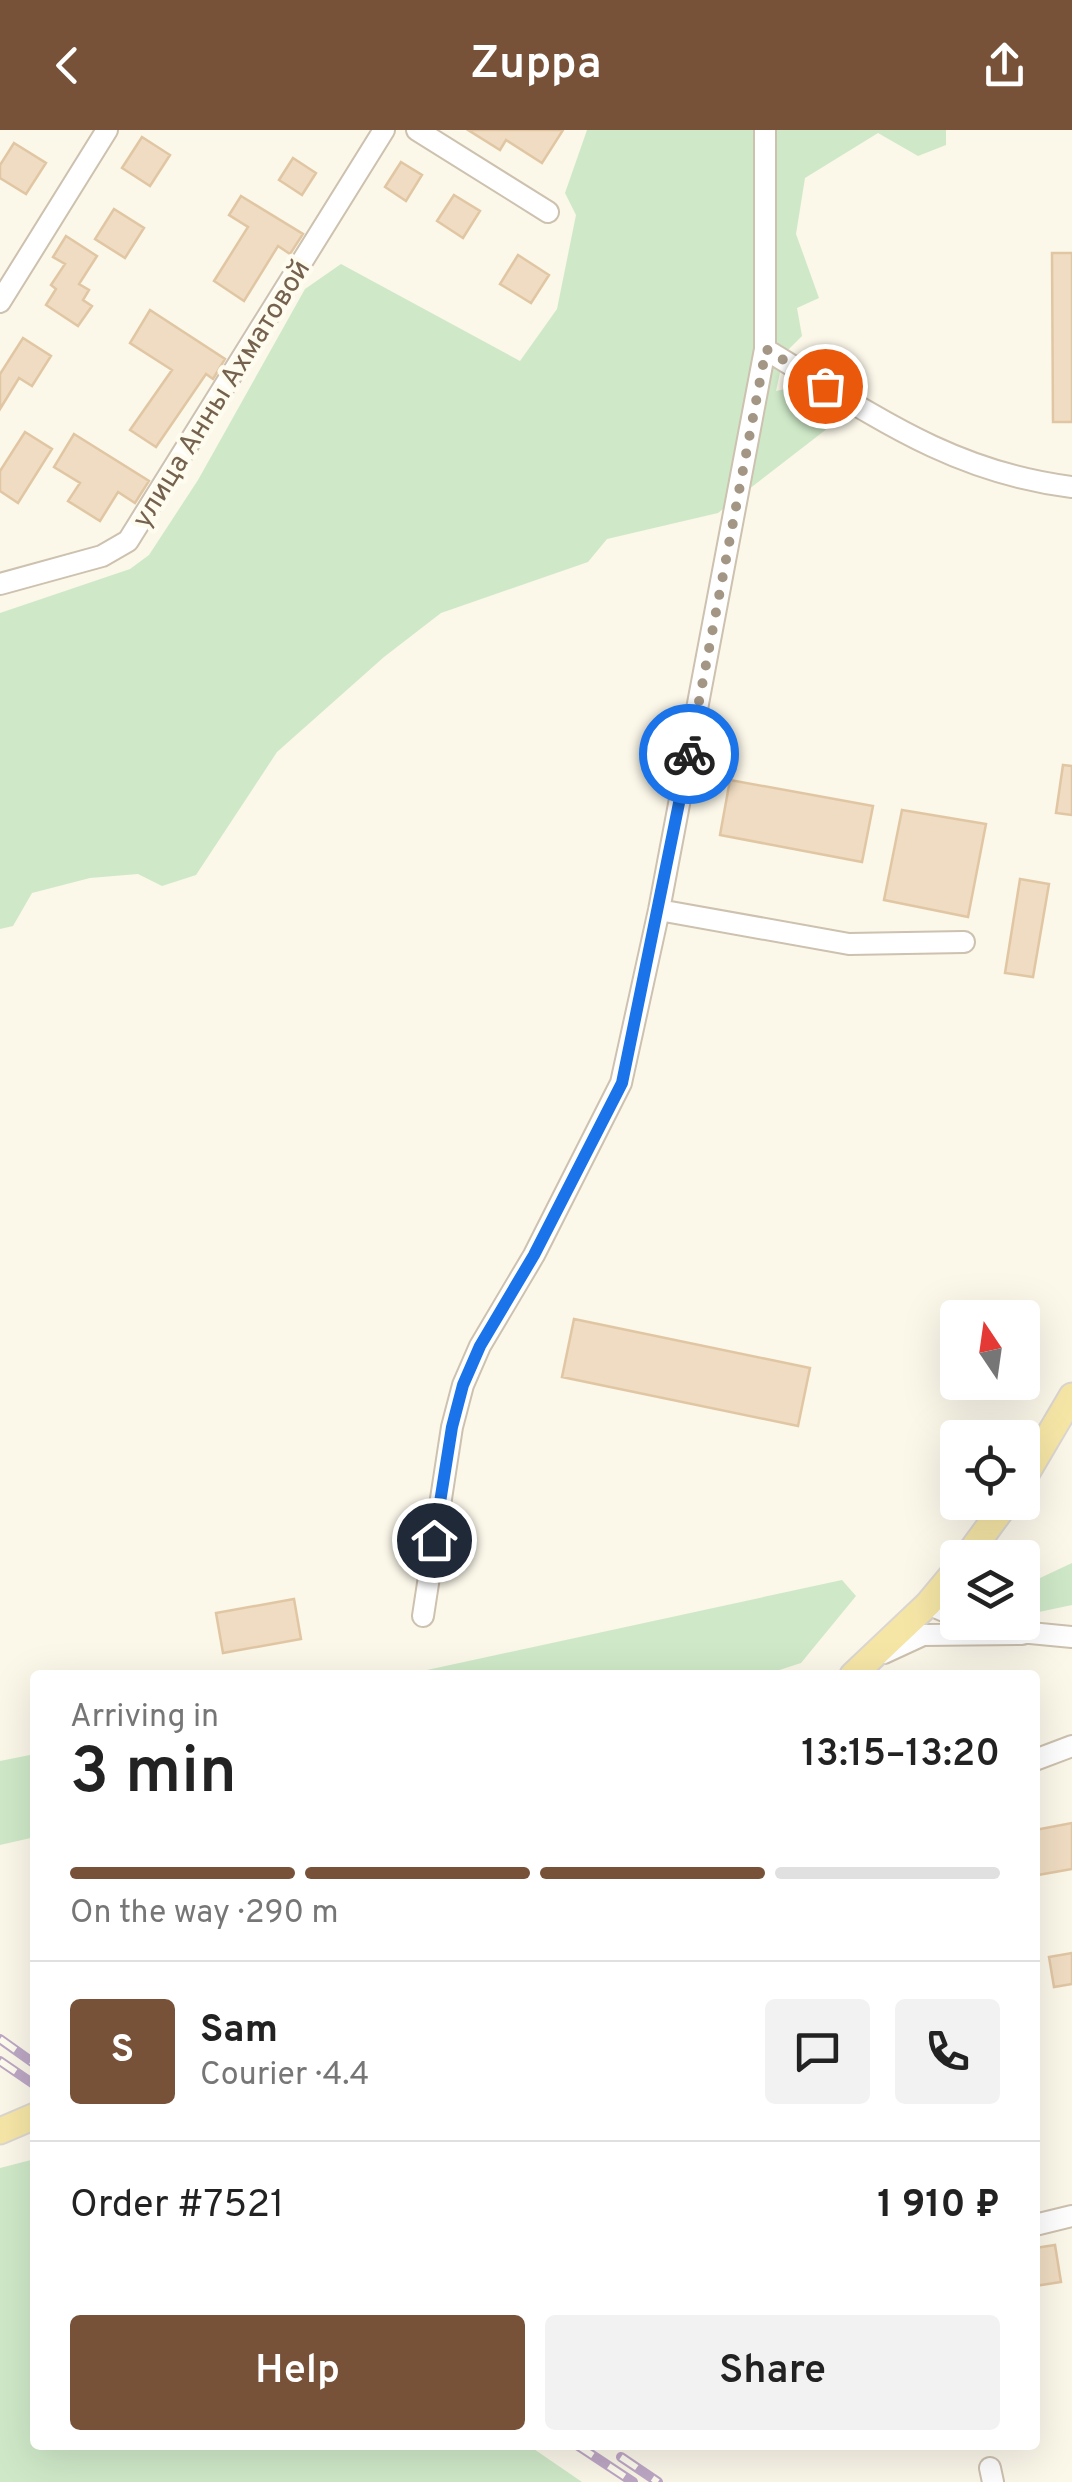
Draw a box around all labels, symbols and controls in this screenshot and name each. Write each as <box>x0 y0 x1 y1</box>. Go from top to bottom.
text: Zuppa <box>470 37 602 94</box>
icon: back <box>40 38 95 93</box>
icon: share <box>977 38 1032 93</box>
street label: улица Анны Ахматовой <box>125 254 320 535</box>
pin <box>783 344 868 429</box>
icon: bag <box>798 359 853 414</box>
courier <box>639 704 739 804</box>
icon: bike <box>662 727 717 782</box>
north arrow <box>940 1300 1040 1400</box>
map controls <box>940 1300 1040 1640</box>
button: locate <box>940 1420 1040 1520</box>
pin <box>392 1498 477 1583</box>
icon: home <box>407 1513 462 1568</box>
button: layers <box>940 1540 1040 1640</box>
text: Arriving in <box>70 1698 219 1738</box>
text: 13:15–13:20 <box>801 1731 1000 1780</box>
text: 3 min <box>70 1734 237 1816</box>
text: On the way · 290 m <box>70 1894 339 1934</box>
button: chat <box>765 1999 870 2104</box>
button: phone <box>895 1999 1000 2104</box>
text: Sam <box>200 2007 278 2056</box>
text: S <box>111 2027 134 2076</box>
text: Courier · 4.4 <box>200 2056 369 2096</box>
text: Order #7521 <box>70 2182 284 2231</box>
text: 1 910 ₽ <box>877 2182 1000 2231</box>
button: Help <box>70 2315 525 2430</box>
button: Share <box>545 2315 1000 2430</box>

